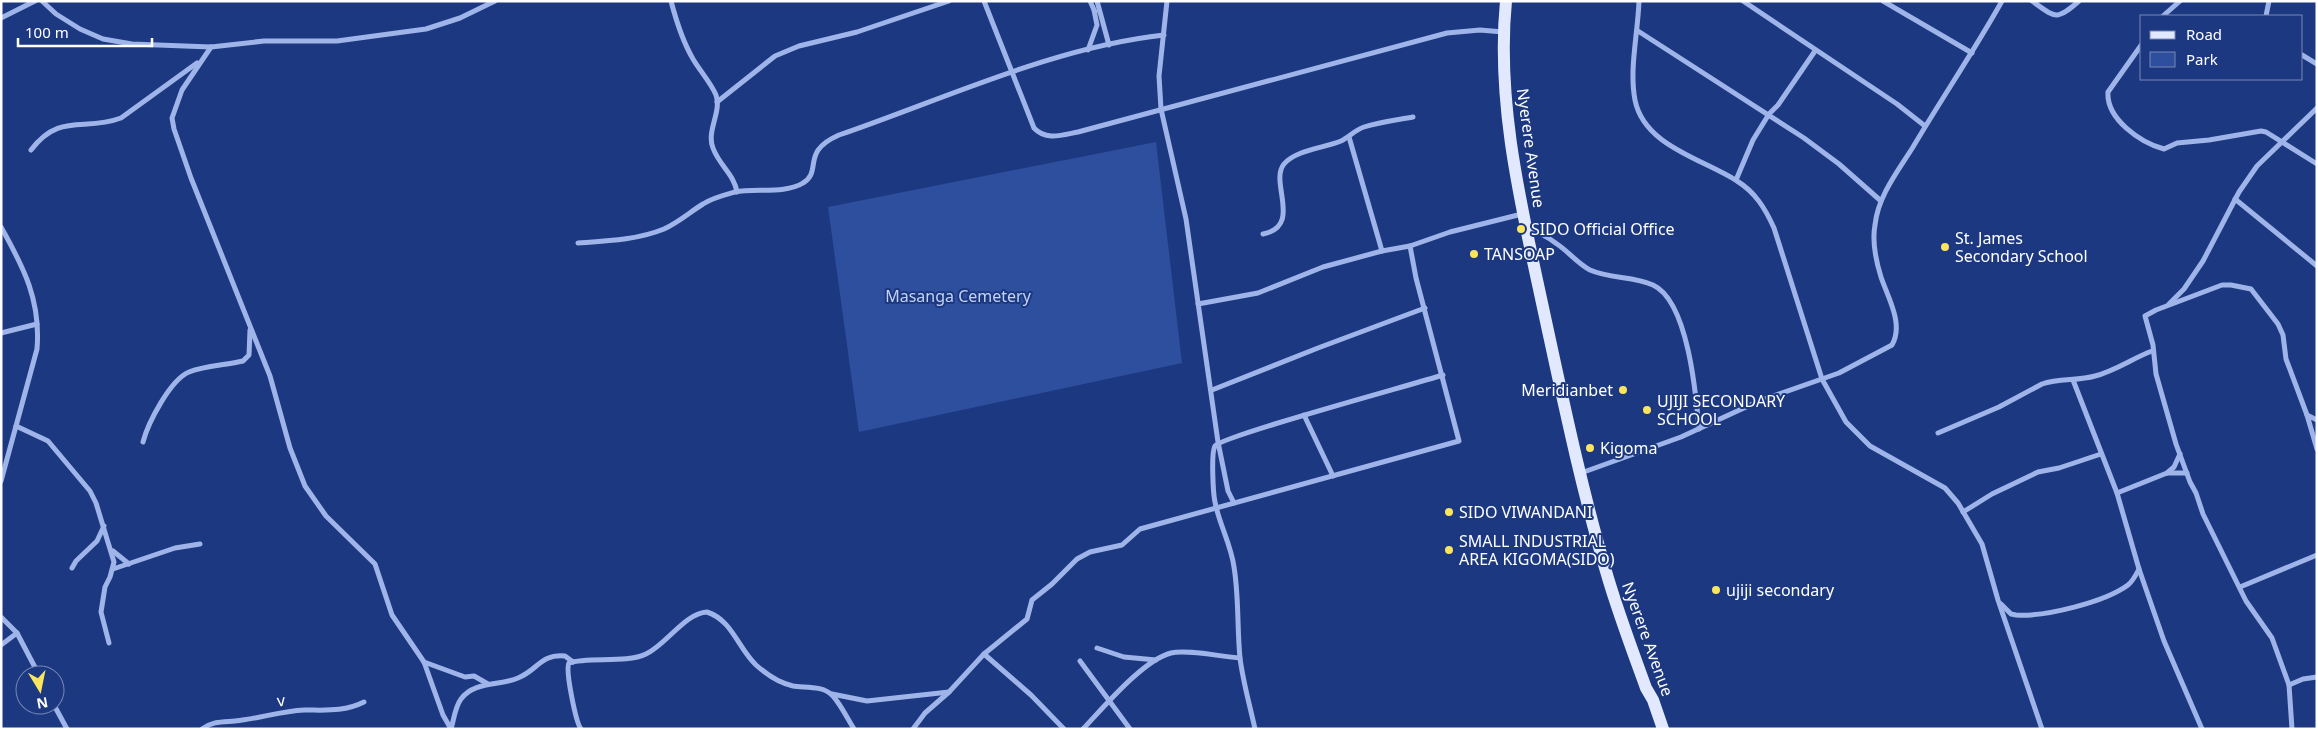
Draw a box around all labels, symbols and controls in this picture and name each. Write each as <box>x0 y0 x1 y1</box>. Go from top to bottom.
scale bar <box>18 15 151 47</box>
legend <box>2140 15 2303 80</box>
text: 100 m <box>25 22 69 42</box>
text: Road <box>2186 24 2222 44</box>
text: Park <box>2186 49 2218 69</box>
street label: Nyerere Avenue <box>1512 87 1550 209</box>
place label: SIDO Official Office <box>1531 218 1675 240</box>
marker: SIDO Official Office <box>1515 223 1527 235</box>
place label: St. James Secondary School <box>1955 227 2088 267</box>
marker: St. James Secondary School <box>1939 241 1951 253</box>
place label: TANSOAP <box>1484 243 1555 265</box>
marker: TANSOAP <box>1468 248 1480 260</box>
park label: Masanga Cemetery <box>885 285 1032 307</box>
place label: Meridianbet <box>1521 379 1613 401</box>
marker: Meridianbet <box>1617 384 1629 396</box>
place label: UJIJI SECONDARY SCHOOL <box>1657 390 1786 430</box>
marker: UJIJI SECONDARY SCHOOL <box>1641 404 1653 416</box>
place label: Kigoma <box>1600 437 1658 459</box>
marker: Kigoma <box>1584 442 1596 454</box>
place label: SIDO VIWANDANI <box>1459 501 1592 523</box>
marker: SIDO VIWANDANI <box>1443 506 1455 518</box>
place label: SMALL INDUSTRIAL AREA KIGOMA(SIDO) <box>1459 530 1615 570</box>
marker: SMALL INDUSTRIAL AREA KIGOMA(SIDO) <box>1443 544 1455 556</box>
street label: Nyerere Avenue <box>1617 579 1679 699</box>
place label: ujiji secondary <box>1726 579 1835 601</box>
marker: ujiji secondary <box>1710 584 1722 596</box>
north arrow <box>15 665 65 715</box>
street label: v <box>276 689 287 711</box>
text: N <box>35 693 50 714</box>

